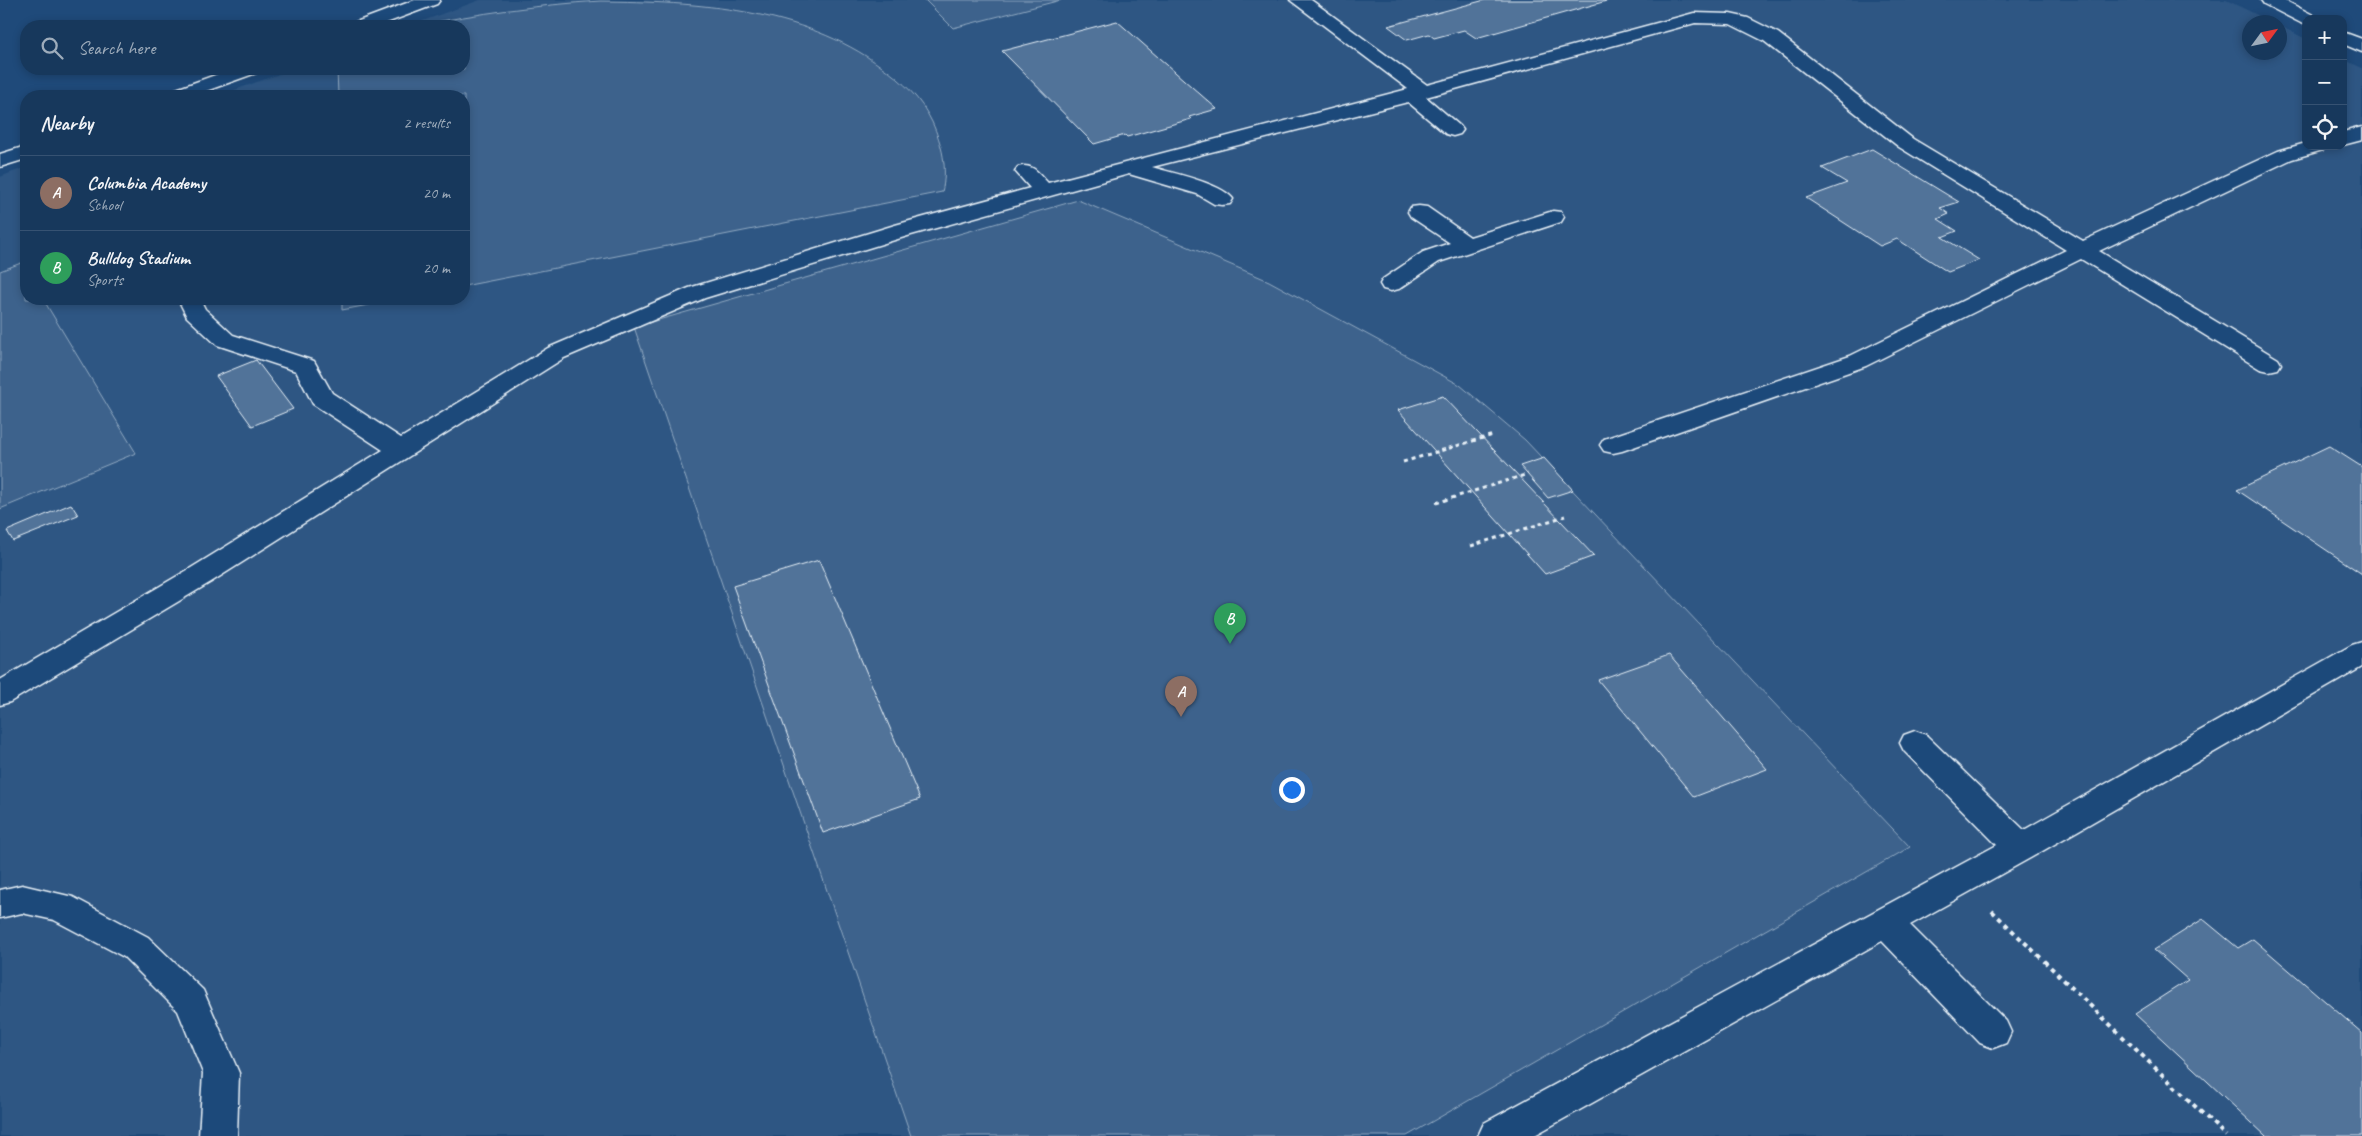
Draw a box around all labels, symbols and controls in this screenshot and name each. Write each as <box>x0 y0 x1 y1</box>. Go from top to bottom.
north arrow <box>2242 15 2287 60</box>
map controls <box>2302 15 2347 150</box>
button: + <box>2302 15 2347 60</box>
search box <box>20 20 470 75</box>
icon: search <box>38 34 66 62</box>
text: Search here <box>78 36 155 60</box>
button: − <box>2302 60 2347 105</box>
button: locate <box>2302 105 2347 150</box>
text: Nearby <box>40 110 93 136</box>
text: 2 results <box>403 113 450 133</box>
text: Columbia Academy <box>87 171 206 195</box>
text: A <box>52 183 60 203</box>
text: 20 m <box>423 183 450 203</box>
text: School <box>87 195 121 215</box>
text: Bulldog Stadium <box>87 246 190 270</box>
text: B <box>52 258 60 278</box>
text: 20 m <box>423 258 450 278</box>
text: Sports <box>87 270 123 290</box>
pin: B <box>1214 603 1246 644</box>
pin: A <box>1165 676 1197 717</box>
your location <box>1279 777 1305 803</box>

